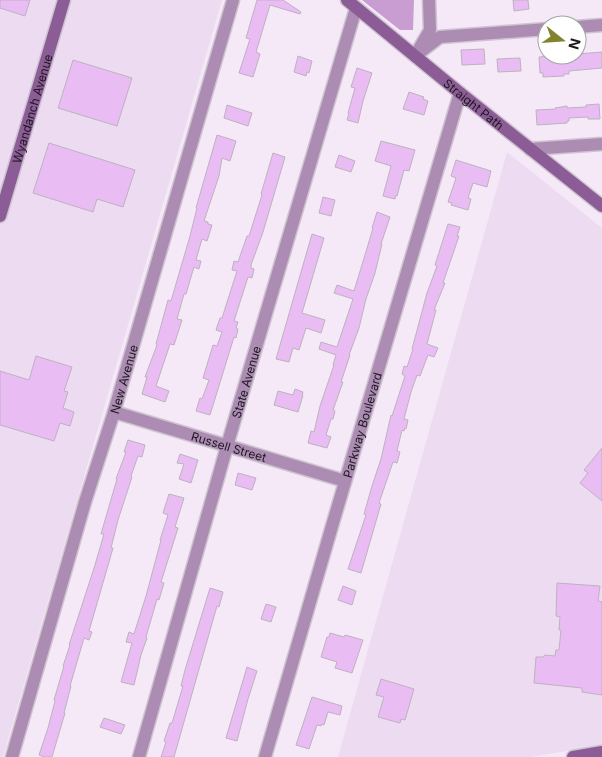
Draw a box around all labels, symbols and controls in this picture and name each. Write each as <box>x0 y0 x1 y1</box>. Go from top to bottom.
north arrow <box>537 15 587 65</box>
text: N <box>565 36 585 52</box>
street label: Wyandanch Avenue <box>9 52 55 165</box>
street label: Straight Path <box>441 75 507 133</box>
street label: New Avenue <box>106 343 141 415</box>
street label: State Avenue <box>228 344 264 420</box>
street label: Parkway Boulevard <box>339 370 385 479</box>
street label: Russell Street <box>190 428 268 465</box>

